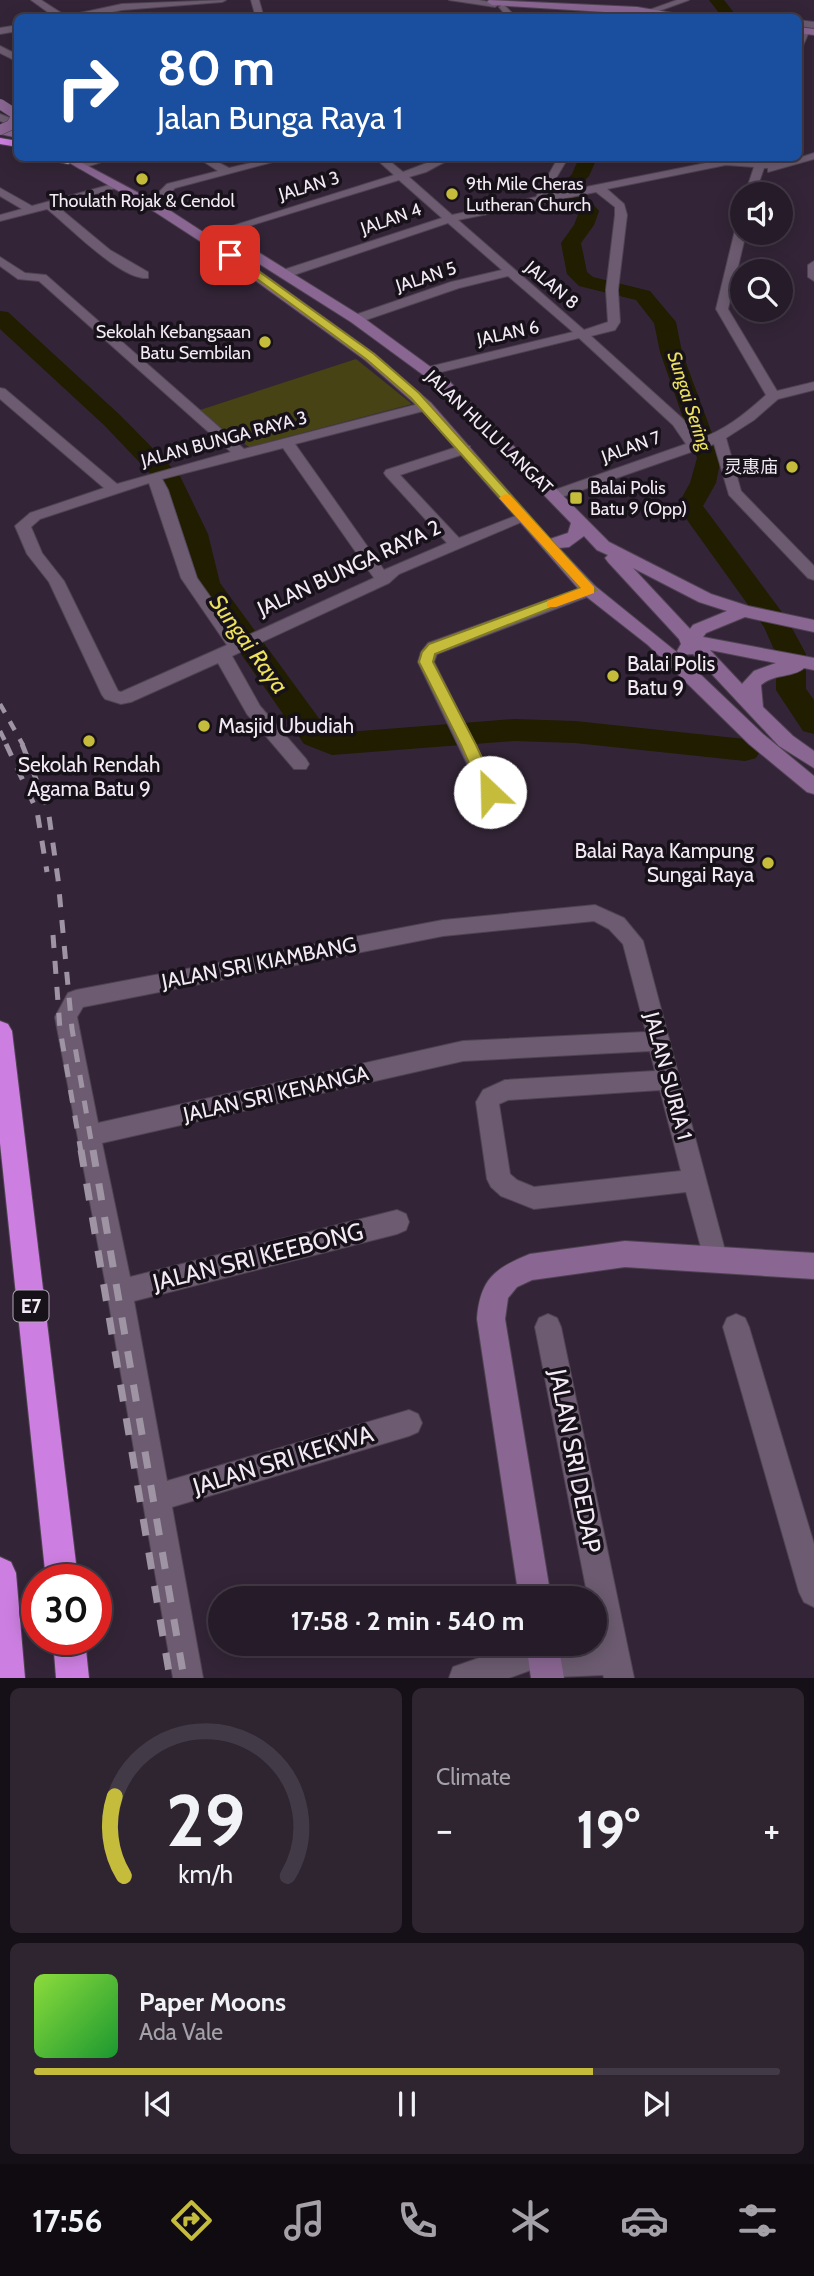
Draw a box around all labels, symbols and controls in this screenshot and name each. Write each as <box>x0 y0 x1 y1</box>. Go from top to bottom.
text: 80 m <box>157 38 275 97</box>
icon: right <box>42 42 133 133</box>
text: Jalan Bunga Raya 1 <box>157 98 403 137</box>
street label: JALAN 3 <box>275 166 342 206</box>
marker: Thoulath Rojak & Cendol <box>134 171 150 187</box>
place label: 9th Mile Cheras Lutheran Church <box>466 173 591 216</box>
map controls <box>730 182 793 322</box>
button: sound <box>730 182 793 245</box>
marker: 9th Mile Cheras Lutheran Church <box>444 186 460 202</box>
place label: Thoulath Rojak & Cendol <box>49 190 235 212</box>
street label: JALAN 4 <box>357 198 424 240</box>
pin <box>200 225 260 285</box>
icon: arrive <box>211 236 249 274</box>
street label: JALAN 8 <box>520 256 583 314</box>
street label: JALAN 5 <box>392 257 459 297</box>
button: search <box>730 259 793 322</box>
street label: JALAN 6 <box>474 316 541 350</box>
place label: Sekolah Kebangsaan Batu Sembilan <box>96 321 251 364</box>
marker: Sekolah Kebangsaan Batu Sembilan <box>257 334 273 350</box>
water label: Sungai Sering <box>663 348 717 455</box>
street label: JALAN HULU LANGAT <box>420 365 558 499</box>
street label: JALAN BUNGA RAYA 3 <box>138 406 309 472</box>
street label: JALAN 7 <box>597 426 664 468</box>
place label: 灵惠庙 <box>724 456 778 478</box>
marker: 灵惠庙 <box>784 459 800 475</box>
place label: Balai Polis Batu 9 (Opp) <box>590 477 687 520</box>
marker: Balai Polis Batu 9 (Opp) <box>568 490 584 506</box>
street label: JALAN BUNGA RAYA 2 <box>252 514 444 621</box>
water label: Sungai Raya <box>204 589 294 699</box>
place label: Balai Polis Batu 9 <box>627 651 716 700</box>
marker: Balai Polis Batu 9 <box>605 668 621 684</box>
place label: Masjid Ubudiah <box>218 713 354 739</box>
marker: Masjid Ubudiah <box>196 718 212 734</box>
marker: Sekolah Rendah Agama Batu 9 <box>81 733 97 749</box>
place label: Sekolah Rendah Agama Batu 9 <box>18 752 160 801</box>
position arrow <box>453 755 527 829</box>
place label: Balai Raya Kampung Sungai Raya <box>574 838 755 887</box>
marker: Balai Raya Kampung Sungai Raya <box>760 855 776 871</box>
street label: JALAN SRI KIAMBANG <box>158 931 358 994</box>
street label: JALAN SURIA 1 <box>639 1008 698 1142</box>
street label: JALAN SRI KENANGA <box>180 1060 371 1127</box>
street label: JALAN SRI KEEBONG <box>149 1216 366 1297</box>
road number: E7 <box>14 1290 48 1322</box>
street label: JALAN SRI DEDAP <box>543 1366 608 1555</box>
street label: JALAN SRI KEKWA <box>188 1418 377 1501</box>
speed limit sign: 30 <box>21 1564 112 1655</box>
text: 17:58 · 2 min · 540 m <box>291 1605 524 1637</box>
text: Climate <box>436 1763 511 1791</box>
text: 29 <box>166 1777 246 1865</box>
text: 19° <box>576 1798 640 1861</box>
text: − <box>436 1806 453 1853</box>
text: + <box>763 1806 780 1853</box>
text: km/h <box>179 1859 233 1889</box>
text: Paper Moons <box>139 1986 286 2018</box>
text: Ada Vale <box>139 2018 223 2046</box>
icon: previous <box>139 2085 177 2123</box>
icon: pause <box>388 2085 426 2123</box>
icon: next <box>637 2085 675 2123</box>
icon: directions <box>167 2196 216 2245</box>
icon: music <box>280 2196 329 2245</box>
icon: phone <box>393 2196 442 2245</box>
icon: climate <box>506 2196 555 2245</box>
icon: car <box>620 2196 669 2245</box>
icon: filters <box>733 2196 782 2245</box>
text: 17:56 <box>32 2201 103 2240</box>

